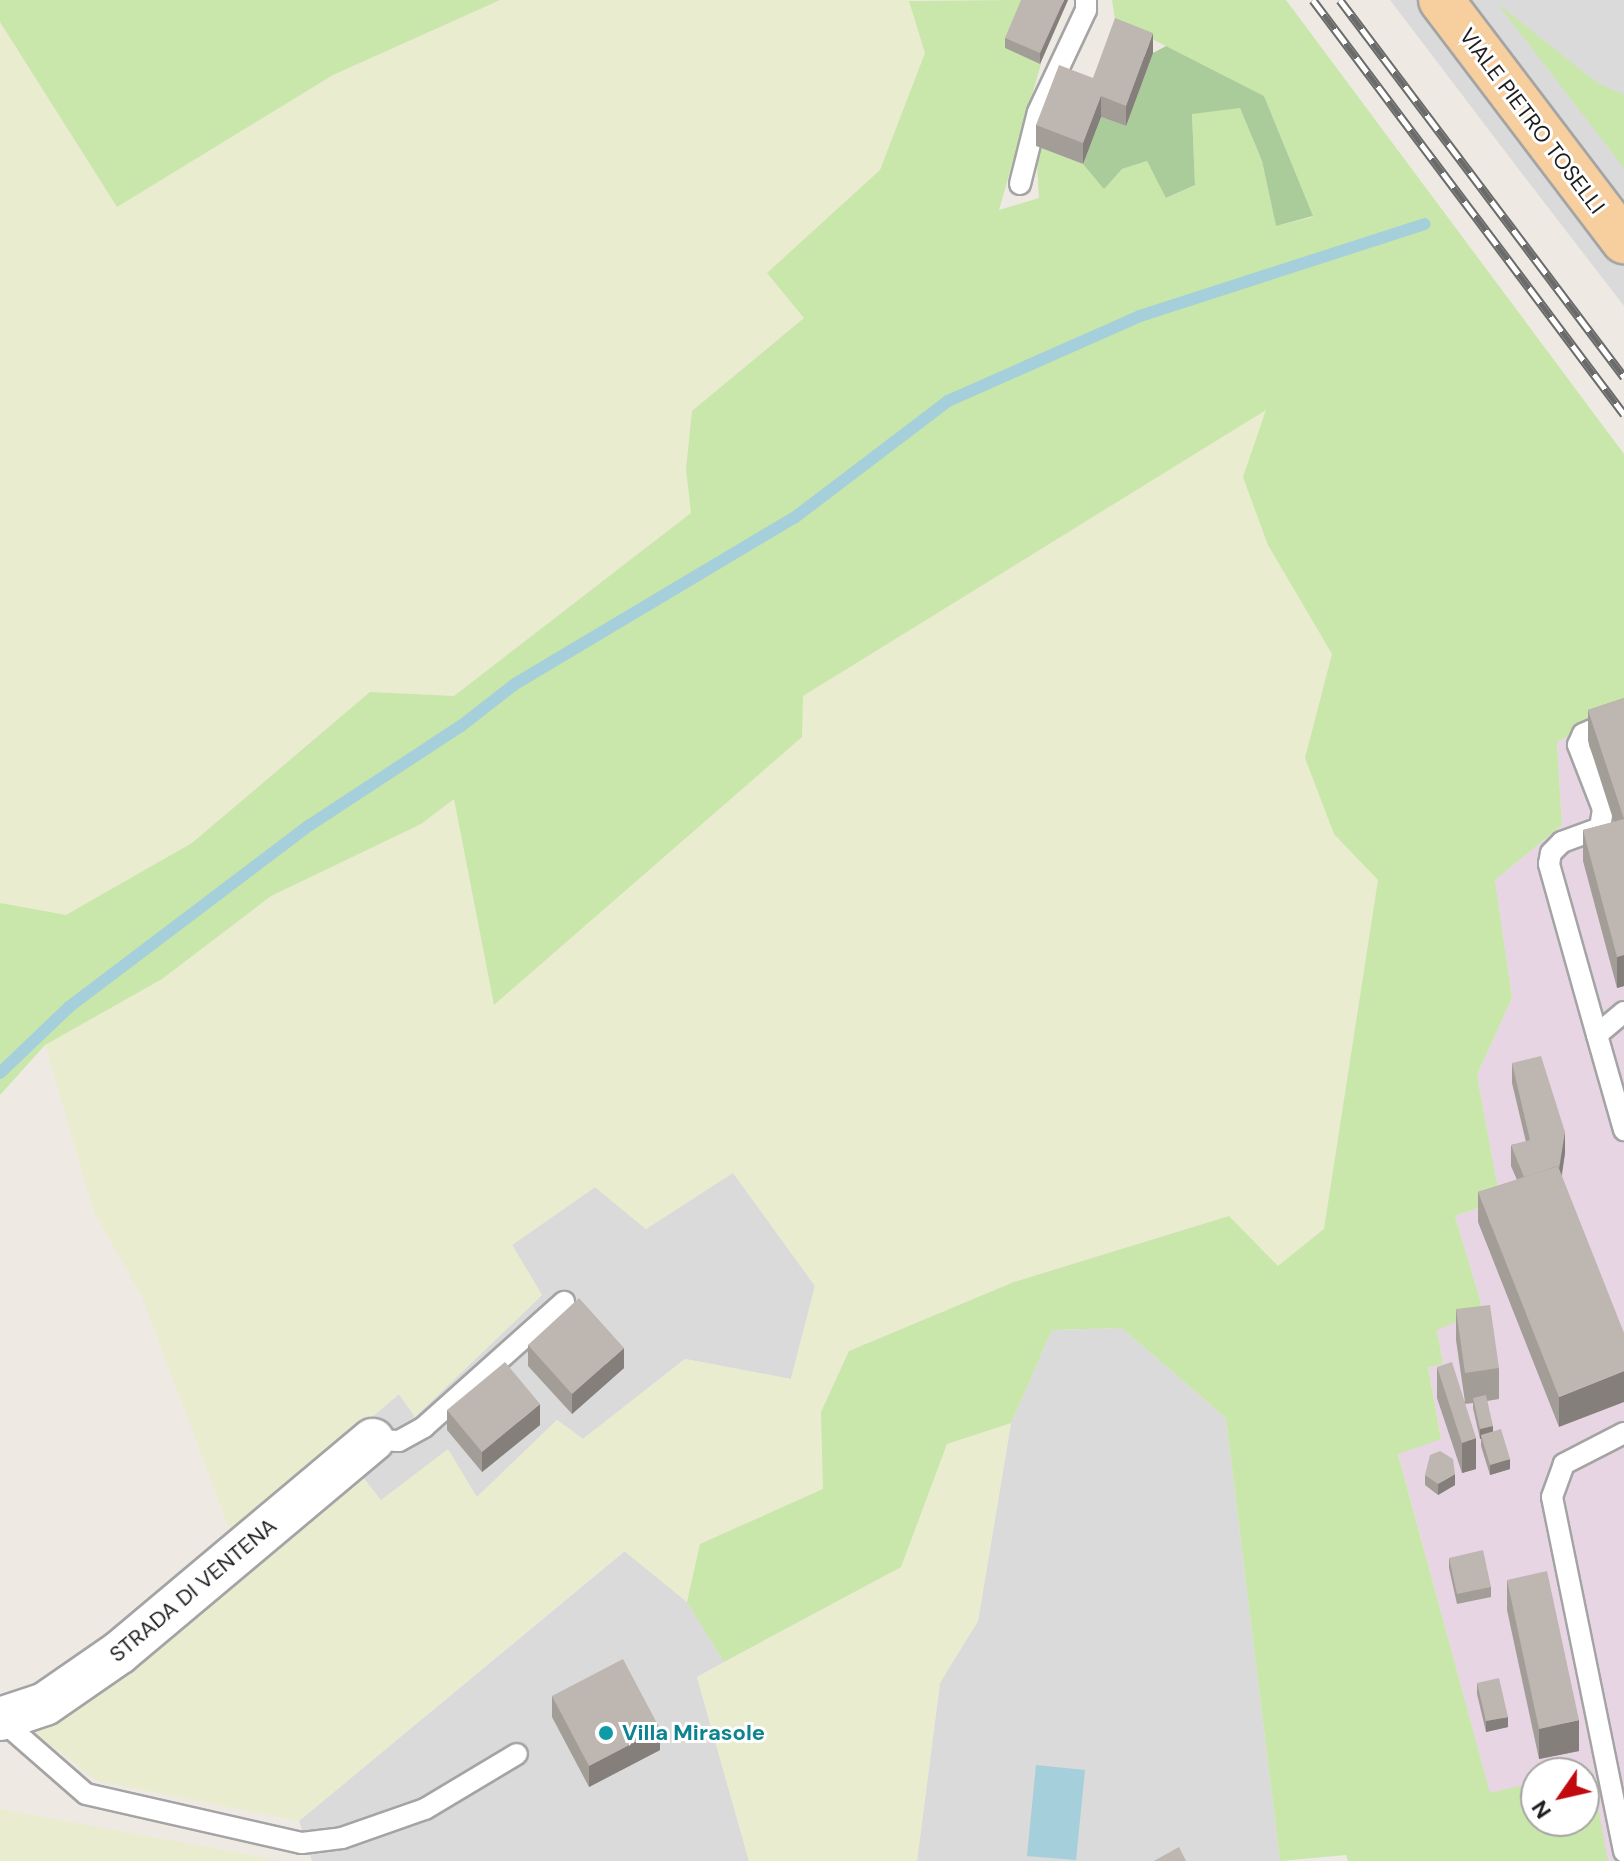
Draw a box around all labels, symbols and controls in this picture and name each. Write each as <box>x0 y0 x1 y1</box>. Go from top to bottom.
street label: VIALE PIETRO TOSELLI <box>1454 23 1610 219</box>
street label: STRADA DI VENTENA <box>104 1512 282 1668</box>
place label: Villa Mirasole <box>622 1720 765 1746</box>
marker: Villa Mirasole <box>597 1724 615 1742</box>
north arrow <box>1520 1757 1600 1837</box>
text: N <box>1525 1795 1558 1824</box>

